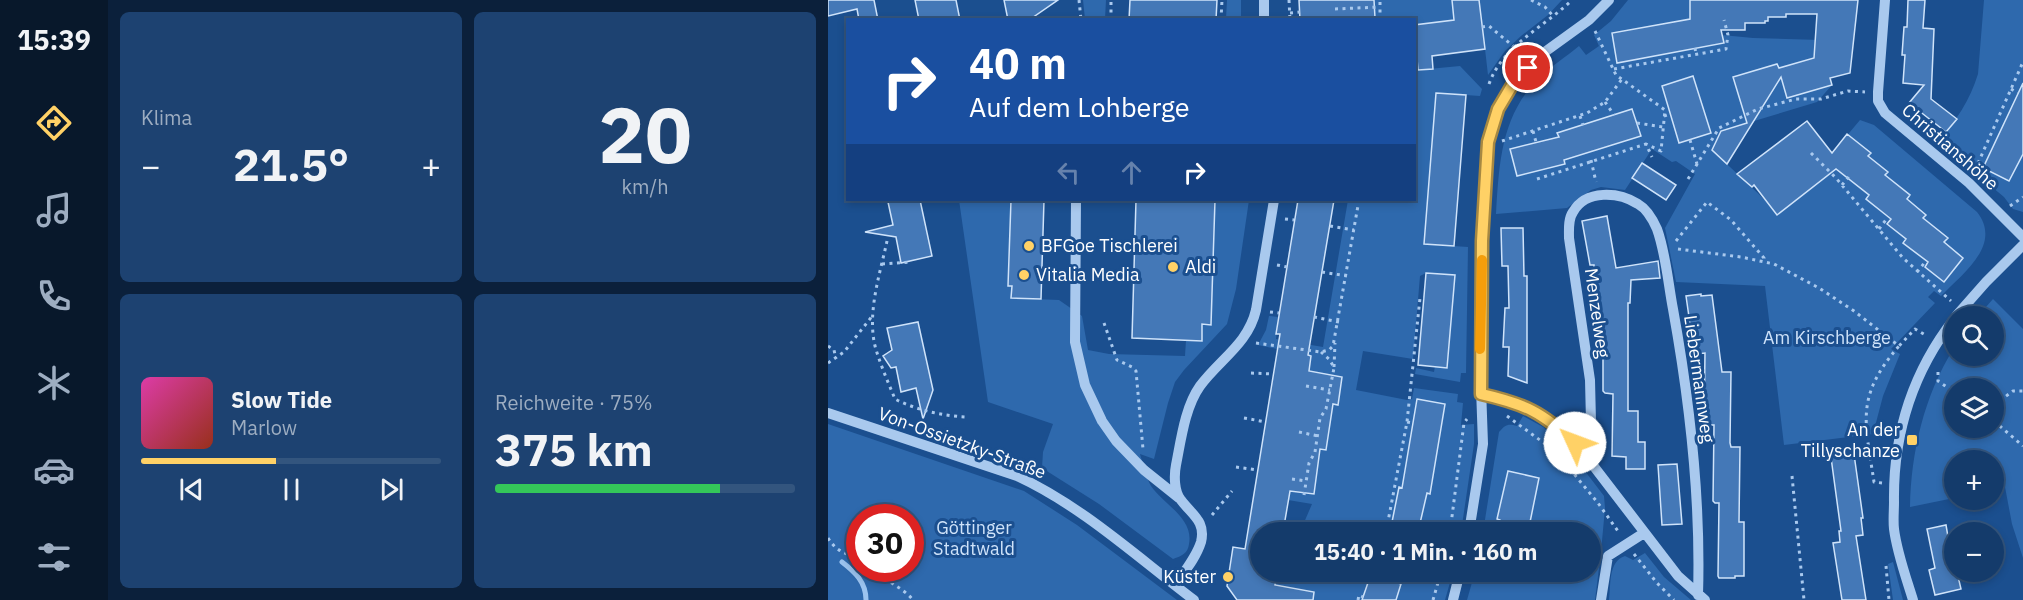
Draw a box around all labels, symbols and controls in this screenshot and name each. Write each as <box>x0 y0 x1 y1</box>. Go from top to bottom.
text: 15:39 <box>17 22 91 57</box>
text: 40 m <box>969 36 1067 91</box>
icon: right <box>870 42 948 120</box>
pin <box>1502 42 1553 93</box>
icon: arrive <box>1511 51 1544 84</box>
text: 20 <box>598 83 692 184</box>
text: Auf dem Lohberge <box>969 89 1190 124</box>
street label: Christianshöhe <box>1897 98 2004 195</box>
icon: directions <box>33 102 75 144</box>
text: Klima <box>141 104 192 131</box>
text: 21.5° <box>233 135 349 193</box>
text: − <box>141 144 161 187</box>
text: + <box>421 144 441 187</box>
icon: left <box>1052 156 1085 189</box>
icon: ahead <box>1115 156 1148 189</box>
icon: right <box>1178 156 1211 189</box>
text: km/h <box>621 173 669 200</box>
icon: music <box>33 189 75 231</box>
place label: BFGoe Tischlerei <box>1041 234 1178 257</box>
marker: BFGoe Tischlerei <box>1022 239 1036 253</box>
place label: Aldi <box>1185 255 1216 278</box>
marker: Aldi <box>1166 260 1180 274</box>
place label: Vitalia Media <box>1036 263 1140 286</box>
street label: Menzelweg <box>1580 266 1615 360</box>
marker: Vitalia Media <box>1017 268 1031 282</box>
icon: phone <box>33 275 75 317</box>
map controls <box>1944 306 2004 582</box>
button: search <box>1944 306 2004 366</box>
street label: Liebermannweg <box>1679 313 1720 445</box>
park label: Am Kirschberge <box>1763 326 1891 349</box>
icon: climate <box>33 362 75 404</box>
button: layers <box>1944 378 2004 438</box>
text: Slow Tide <box>231 385 332 414</box>
text: Reichweite · 75% <box>495 389 652 416</box>
street label: Von-Ossietzky-Straße <box>875 401 1049 484</box>
position arrow <box>1543 411 1607 475</box>
text: Marlow <box>231 414 297 441</box>
place label: An der Tillyschanze <box>1801 418 1900 462</box>
text: 375 km <box>495 420 653 478</box>
marker: An der Tillyschanze <box>1905 433 1919 447</box>
icon: car <box>33 449 75 491</box>
button: + <box>1944 450 2004 510</box>
icon: previous <box>175 473 208 506</box>
icon: pause <box>275 473 308 506</box>
icon: next <box>375 473 408 506</box>
speed limit sign: 30 <box>846 504 924 582</box>
park label: Göttinger Stadtwald <box>933 516 1015 560</box>
button: − <box>1944 522 2004 582</box>
icon: filters <box>33 536 75 578</box>
text: 15:40 · 1 Min. · 160 m <box>1314 537 1537 566</box>
place label: Küster <box>1163 565 1216 588</box>
marker: Küster <box>1221 570 1235 584</box>

